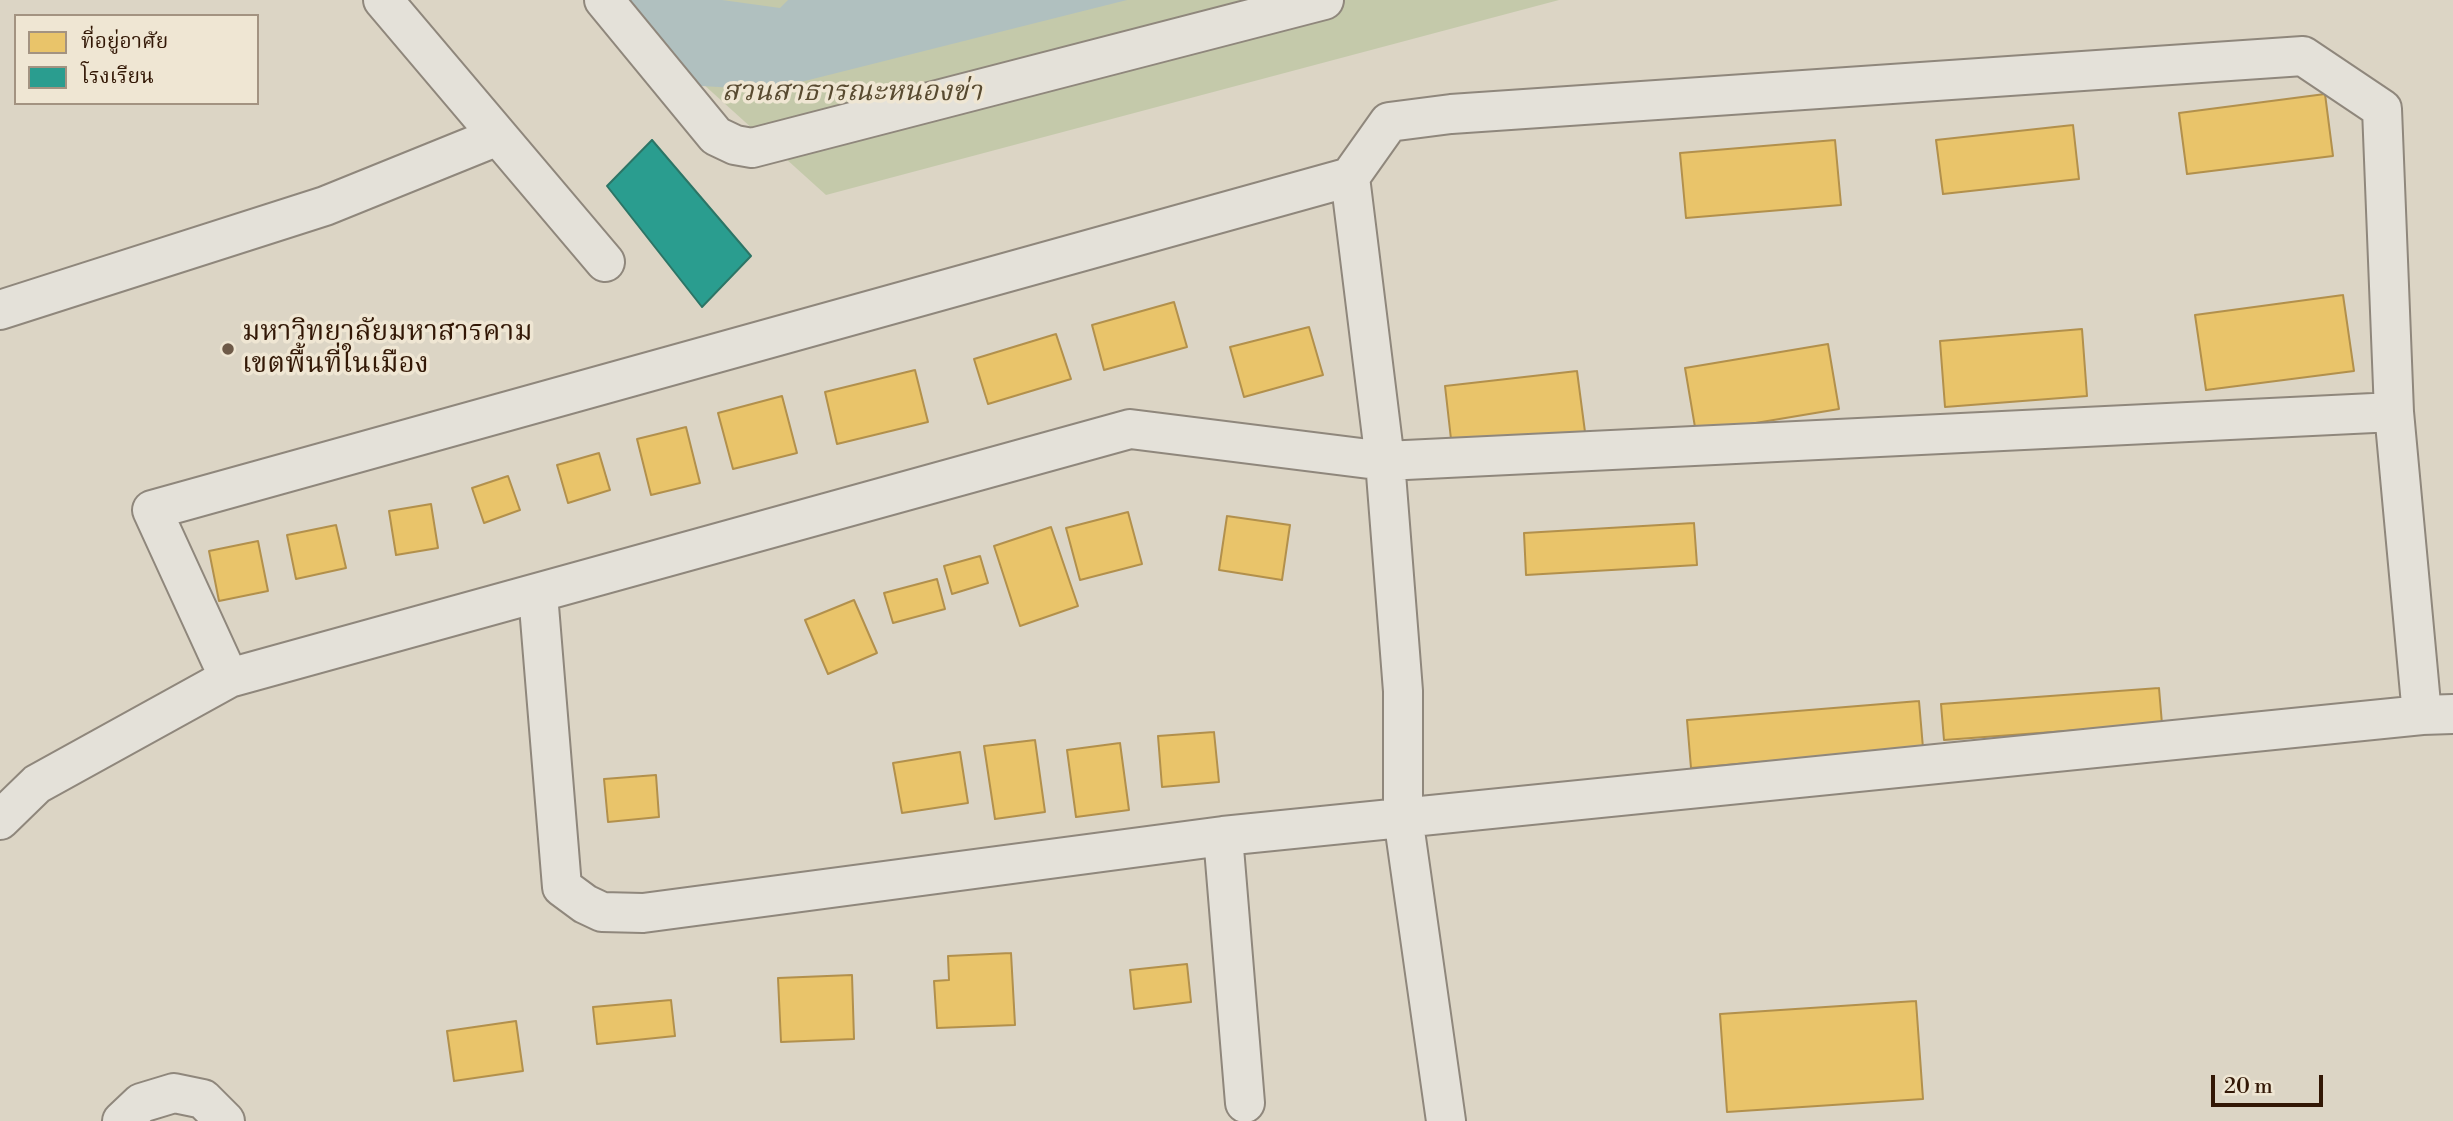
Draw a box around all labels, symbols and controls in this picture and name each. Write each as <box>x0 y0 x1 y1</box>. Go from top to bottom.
legend <box>14 14 259 105</box>
text: ที่อยู่อาศัย <box>81 29 168 55</box>
text: โรงเรียน <box>81 64 154 90</box>
park label: สวนสาธารณะหนองข่า <box>722 76 982 110</box>
place label: มหาวิทยาลัยมหาสารคาม เขตพื้นที่ในเมือง <box>242 316 533 382</box>
marker: มหาวิทยาลัยมหาสารคาม เขตพื้นที่ในเมือง <box>220 341 236 357</box>
scale bar <box>2215 1062 2327 1106</box>
text: 20 m <box>2224 1074 2273 1100</box>

